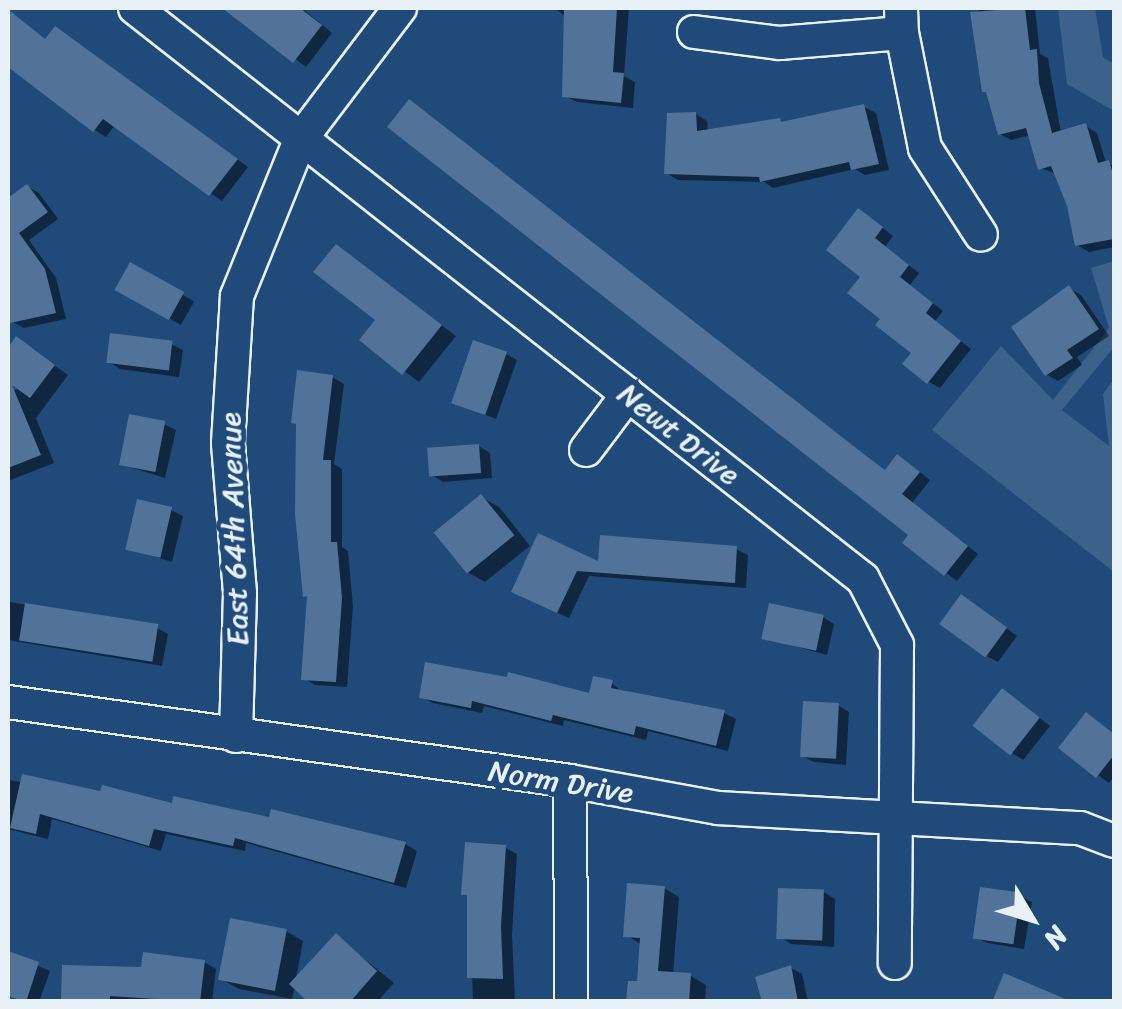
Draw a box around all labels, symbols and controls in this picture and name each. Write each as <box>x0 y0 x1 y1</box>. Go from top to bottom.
street label: Newt Drive <box>610 375 748 493</box>
street label: East 64th Avenue <box>212 411 256 647</box>
street label: Norm Drive <box>486 753 636 811</box>
north arrow <box>982 869 1082 969</box>
text: N <box>1031 915 1081 961</box>

